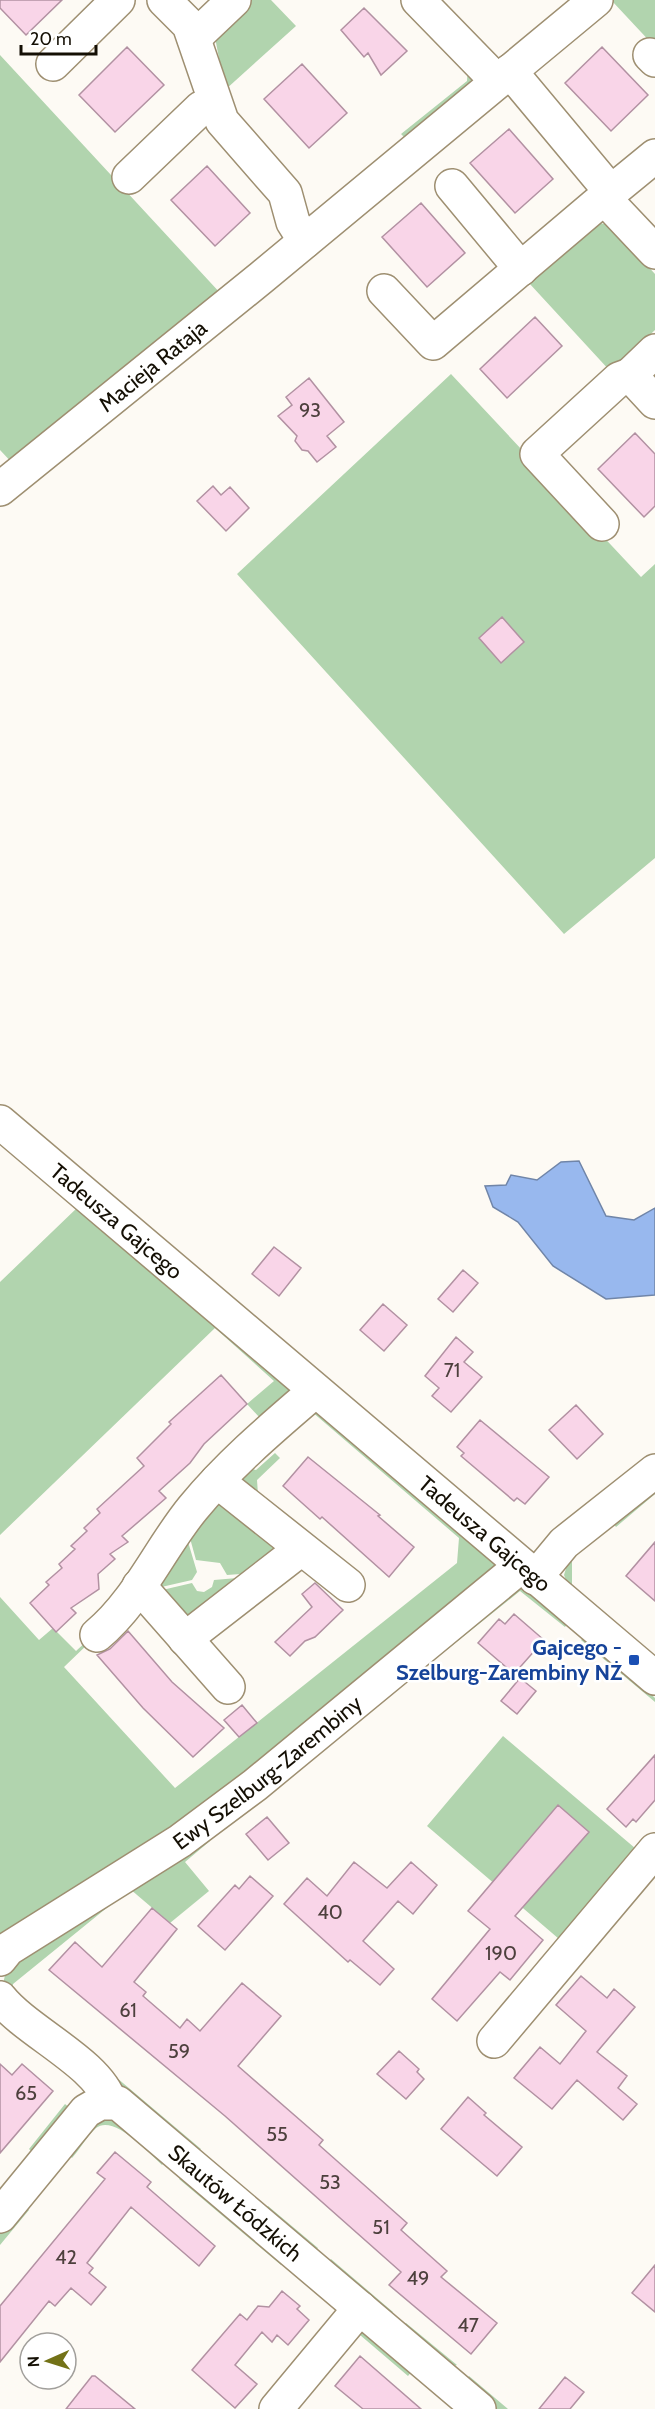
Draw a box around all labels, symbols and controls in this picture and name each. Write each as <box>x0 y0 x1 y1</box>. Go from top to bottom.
scale bar <box>21 18 96 56</box>
text: 20 m <box>30 28 72 50</box>
street label: Macieja Rataja <box>93 314 212 418</box>
house number: 93 <box>299 398 321 422</box>
street label: Tadeusza Gajcego <box>45 1158 188 1285</box>
house number: 71 <box>444 1358 460 1382</box>
street label: Tadeusza Gajcego <box>413 1470 556 1598</box>
place label: Gajcego - Szelburg-Zarembiny NŻ <box>396 1634 622 1686</box>
marker: Gajcego - Szelburg-Zarembiny NŻ <box>627 1653 641 1667</box>
street label: Ewy Szelburg-Zarembiny <box>168 1690 367 1856</box>
house number: 40 <box>317 1900 343 1924</box>
house number: 190 <box>485 1941 517 1965</box>
house number: 61 <box>119 1998 137 2022</box>
house number: 59 <box>168 2039 190 2063</box>
house number: 65 <box>15 2081 37 2105</box>
house number: 55 <box>266 2122 288 2146</box>
street label: Skautów Łódzkich <box>163 2139 308 2267</box>
house number: 53 <box>319 2170 341 2194</box>
house number: 51 <box>372 2215 390 2239</box>
house number: 42 <box>55 2245 77 2269</box>
house number: 49 <box>407 2266 429 2290</box>
house number: 47 <box>457 2313 479 2337</box>
north arrow <box>18 2331 78 2391</box>
text: N <box>24 2356 43 2368</box>

